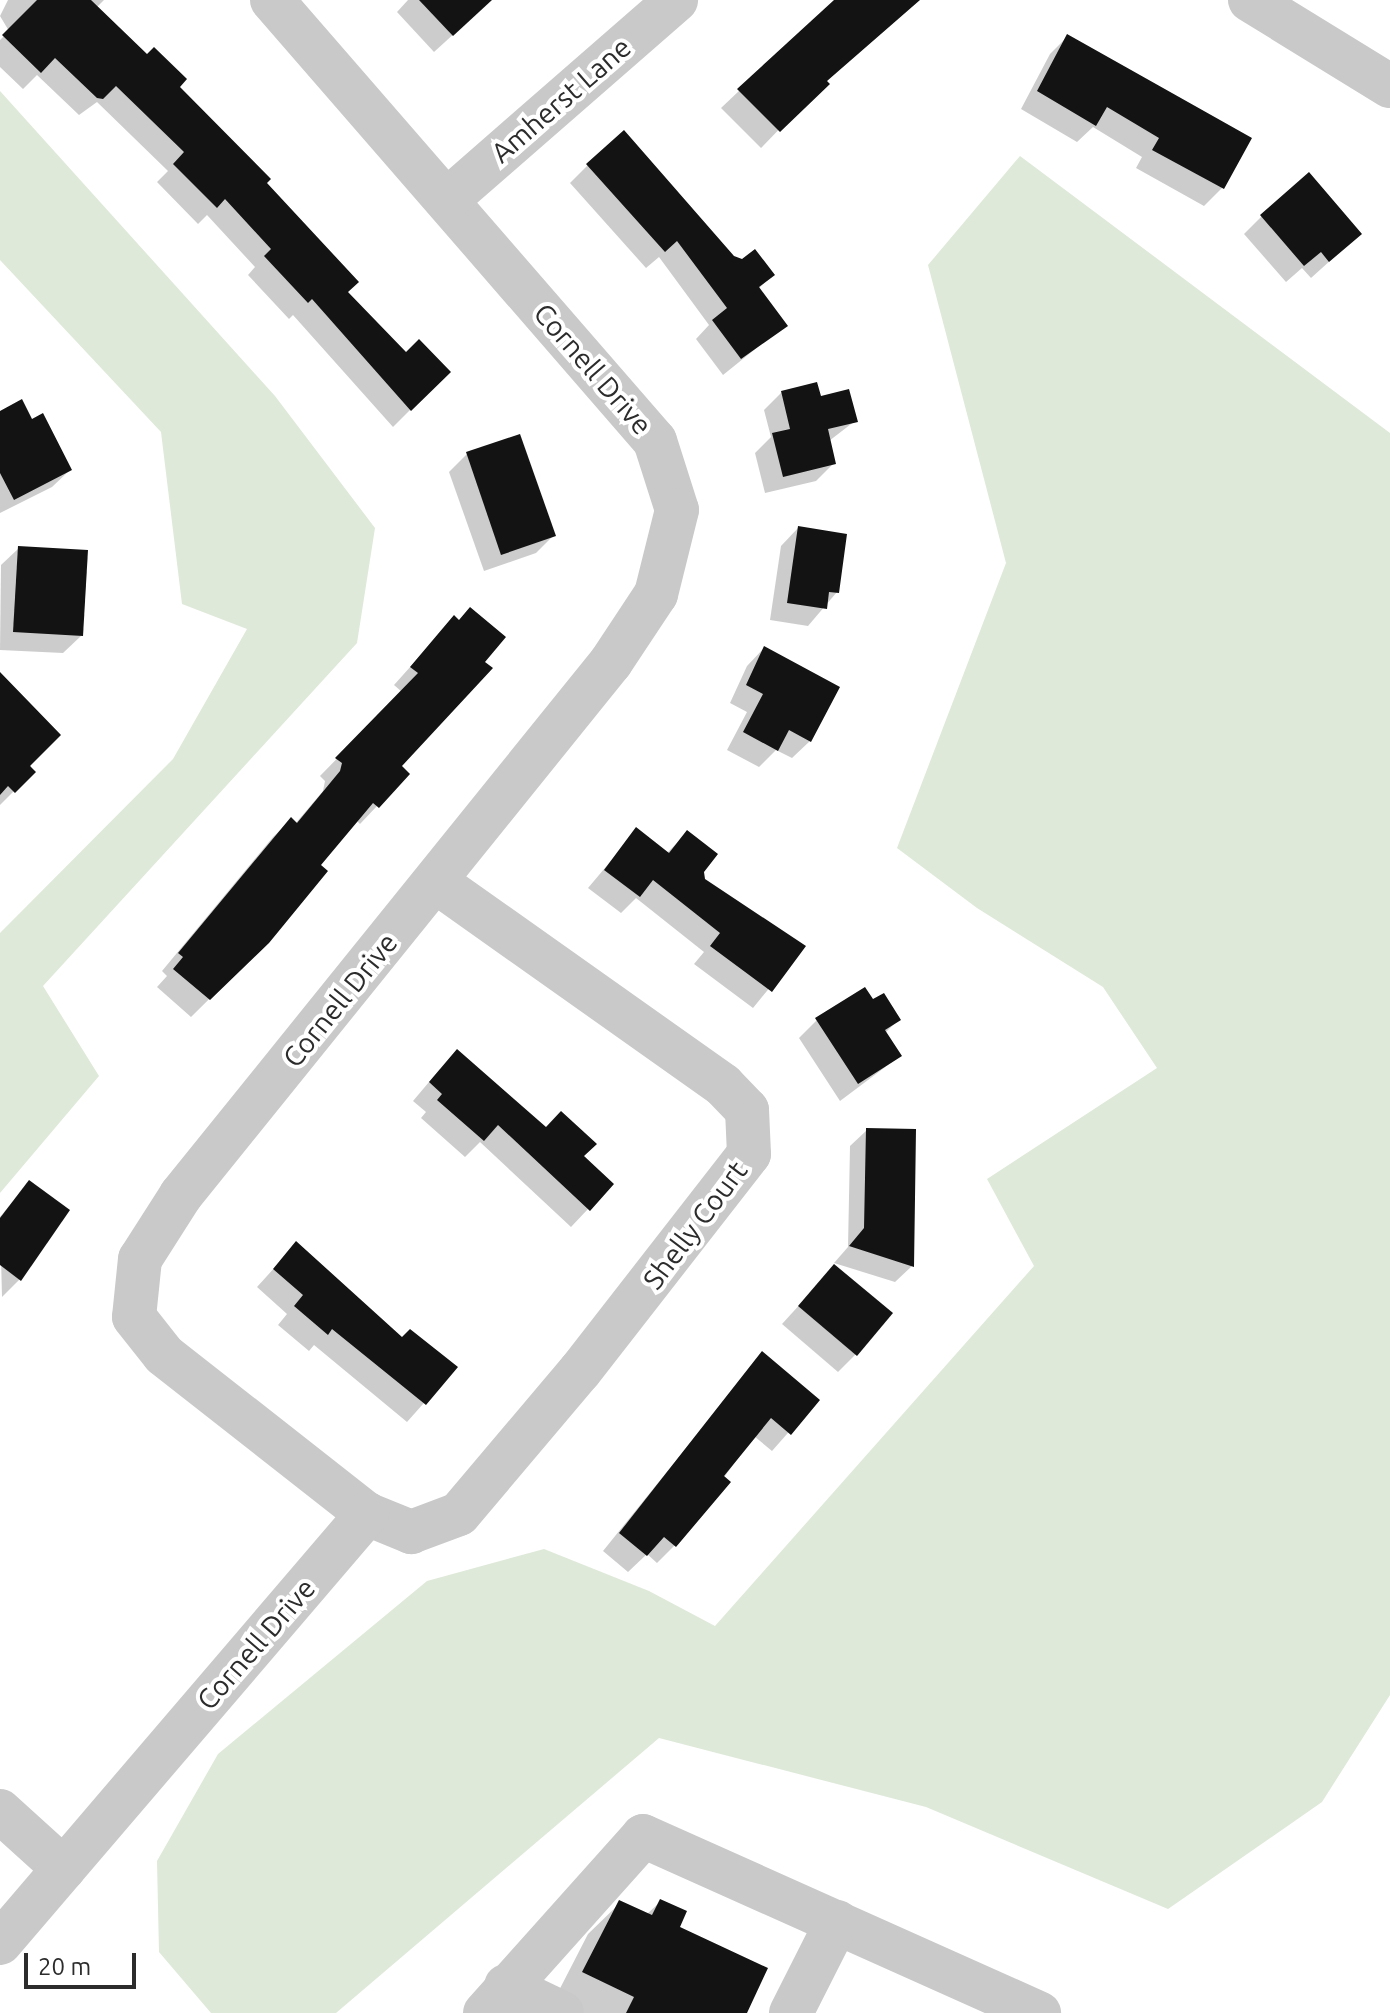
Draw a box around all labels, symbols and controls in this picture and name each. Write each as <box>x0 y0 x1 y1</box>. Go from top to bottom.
street label: Amherst Lane <box>484 30 638 170</box>
street label: Cornell Drive <box>527 297 659 441</box>
street label: Cornell Drive <box>276 926 404 1074</box>
street label: Shelly Court <box>636 1154 754 1296</box>
street label: Cornell Drive <box>190 1572 322 1716</box>
scale bar <box>28 1937 140 1987</box>
text: 20 m <box>38 1953 91 1980</box>

